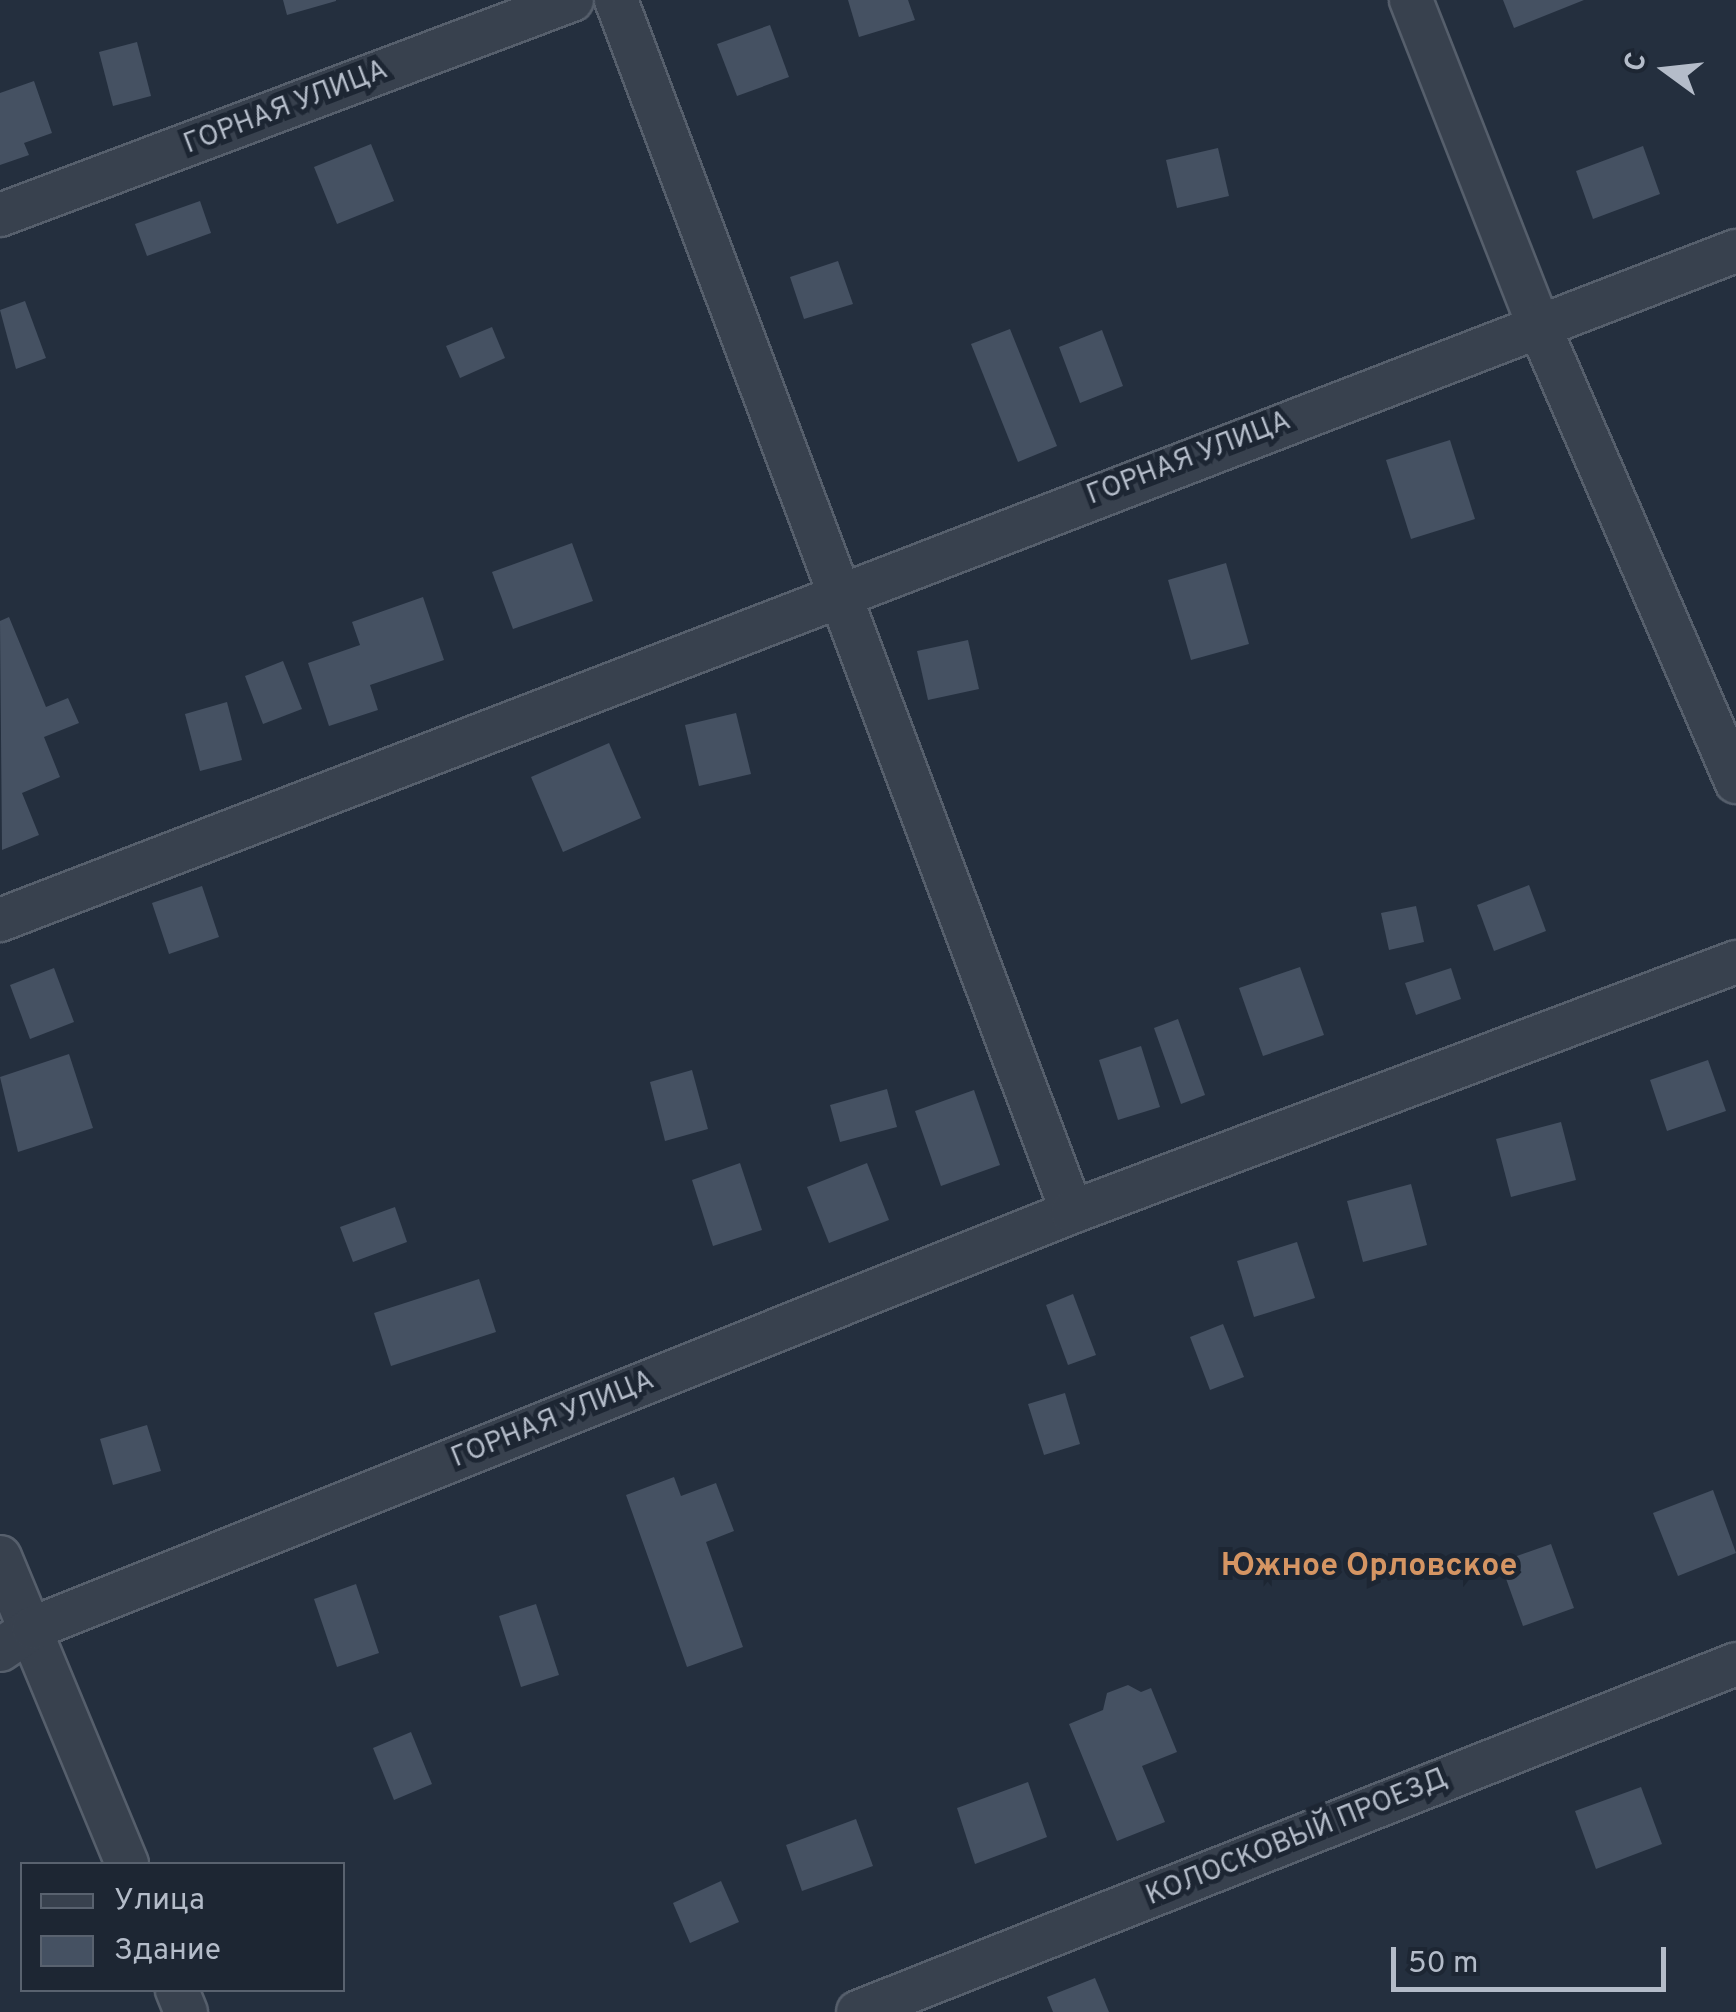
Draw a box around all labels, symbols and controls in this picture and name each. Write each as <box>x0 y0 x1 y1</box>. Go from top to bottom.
north arrow <box>1616 20 1716 120</box>
text: С <box>1617 49 1657 76</box>
street label: ГОРНАЯ УЛИЦА <box>179 54 393 162</box>
street label: ГОРНАЯ УЛИЦА <box>1082 405 1296 513</box>
street label: ГОРНАЯ УЛИЦА <box>447 1364 659 1476</box>
district label: Южное Орловское <box>1221 1548 1517 1586</box>
street label: КОЛОСКОВЫЙ ПРОЕЗД <box>1141 1762 1453 1914</box>
legend <box>20 1862 345 1992</box>
text: Улица <box>114 1883 205 1920</box>
scale bar <box>1396 1927 1671 1989</box>
text: Здание <box>114 1933 221 1970</box>
text: 50 m <box>1408 1946 1478 1983</box>

